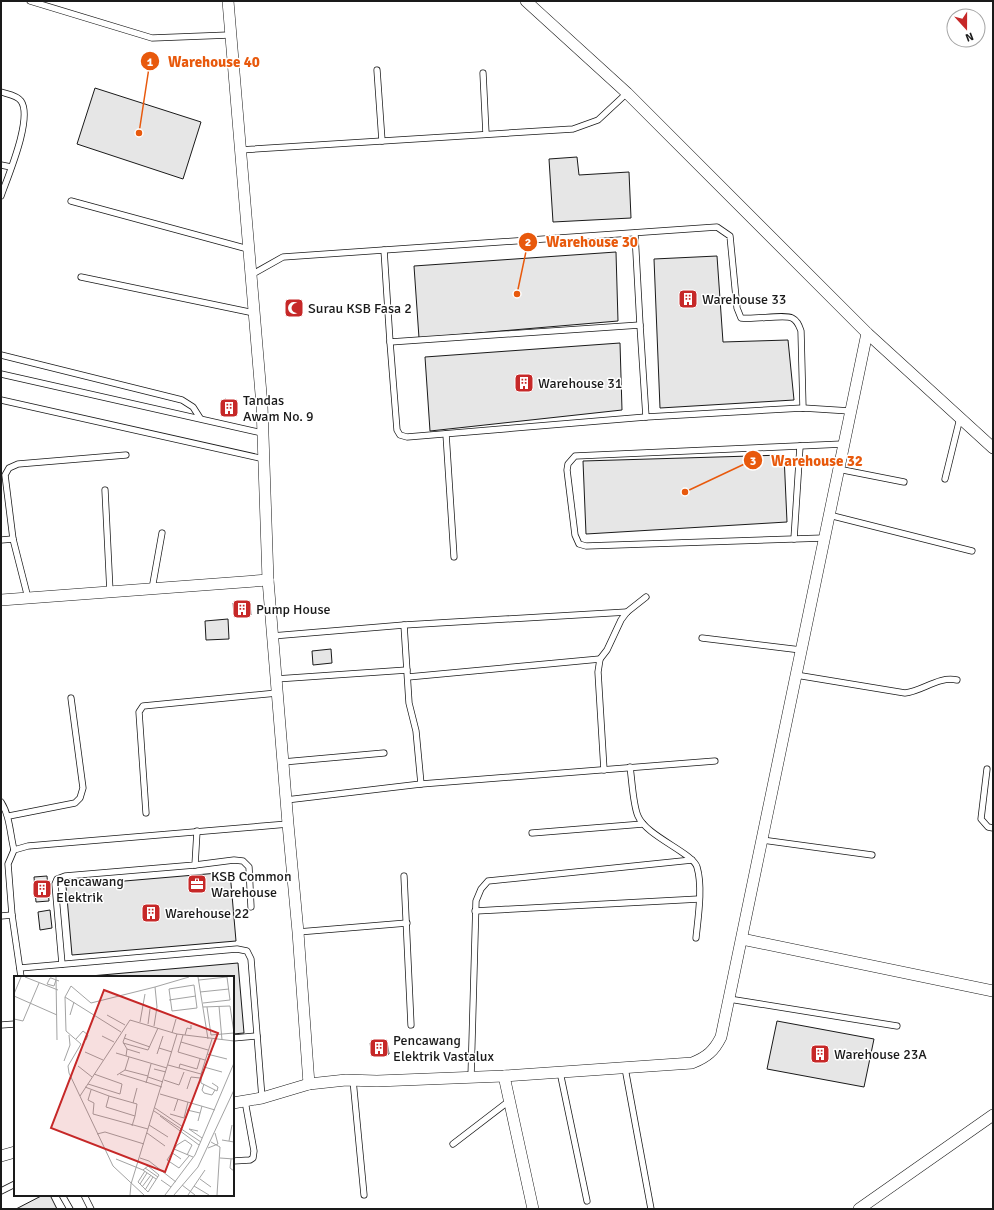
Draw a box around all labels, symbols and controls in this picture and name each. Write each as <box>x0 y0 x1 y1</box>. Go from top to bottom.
north arrow <box>946 8 986 48</box>
text: N <box>964 29 975 44</box>
callout: Warehouse 40 <box>140 48 268 75</box>
text: Warehouse 40 <box>168 53 260 71</box>
text: 1 <box>147 55 154 70</box>
callout: Warehouse 30 <box>518 229 646 256</box>
text: Warehouse 30 <box>546 233 638 251</box>
text: 2 <box>525 235 531 250</box>
building icon: Warehouse 33 <box>677 288 699 310</box>
place label: Warehouse 33 <box>702 291 786 308</box>
mosque icon: Surau KSB Fasa 2 <box>283 297 305 319</box>
place label: Surau KSB Fasa 2 <box>308 300 412 317</box>
building icon: Warehouse 31 <box>513 372 535 394</box>
place label: Warehouse 31 <box>538 375 622 392</box>
place label: Tandas Awam No. 9 <box>243 392 314 425</box>
building icon: Tandas Awam No. 9 <box>218 397 240 419</box>
callout: Warehouse 32 <box>743 447 871 474</box>
text: Warehouse 32 <box>771 452 863 470</box>
text: 3 <box>750 454 756 469</box>
building icon: Pump House <box>231 598 253 620</box>
place label: Pump House <box>256 601 331 618</box>
place label: KSB Common Warehouse <box>211 868 292 901</box>
place label: Pencawang Elektrik <box>56 873 124 906</box>
office icon: KSB Common Warehouse <box>186 873 208 895</box>
building icon: Pencawang Elektrik <box>31 878 53 900</box>
building icon: Warehouse 22 <box>140 902 162 924</box>
place label: Warehouse 22 <box>165 905 249 922</box>
inset map <box>14 976 234 1196</box>
place label: Pencawang Elektrik Vastalux <box>393 1032 494 1065</box>
building icon: Pencawang Elektrik Vastalux <box>368 1037 390 1059</box>
building icon: Warehouse 23A <box>809 1043 831 1065</box>
place label: Warehouse 23A <box>834 1046 927 1063</box>

